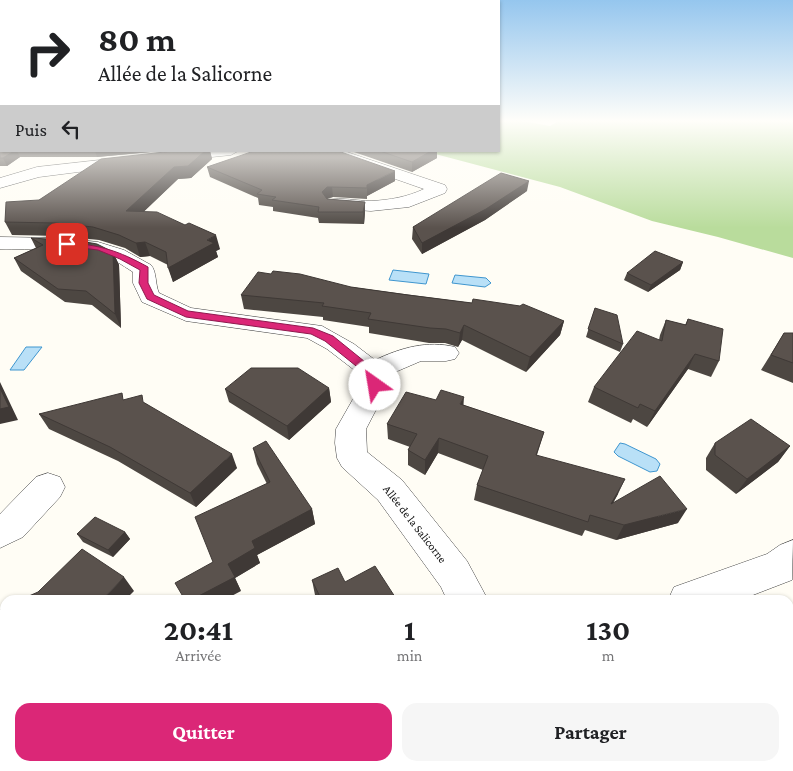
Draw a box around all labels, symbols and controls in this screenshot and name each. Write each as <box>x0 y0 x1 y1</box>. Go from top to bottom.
icon: right <box>15 20 80 85</box>
text: 80 m <box>98 20 176 59</box>
text: Allée de la Salicorne <box>98 61 272 86</box>
icon: left <box>57 115 85 143</box>
text: Puis <box>15 119 47 140</box>
pin <box>46 223 88 265</box>
icon: arrive <box>53 230 81 258</box>
position arrow <box>348 358 400 410</box>
street label: Allée de la Salicorne <box>380 482 450 566</box>
text: 20:41 <box>164 613 233 646</box>
text: 1 <box>404 613 415 646</box>
text: 130 <box>586 613 630 646</box>
text: Arrivée <box>175 647 221 664</box>
text: min <box>397 647 422 664</box>
text: m <box>602 647 615 664</box>
button: Quitter <box>15 703 392 761</box>
button: Partager <box>402 703 779 761</box>

